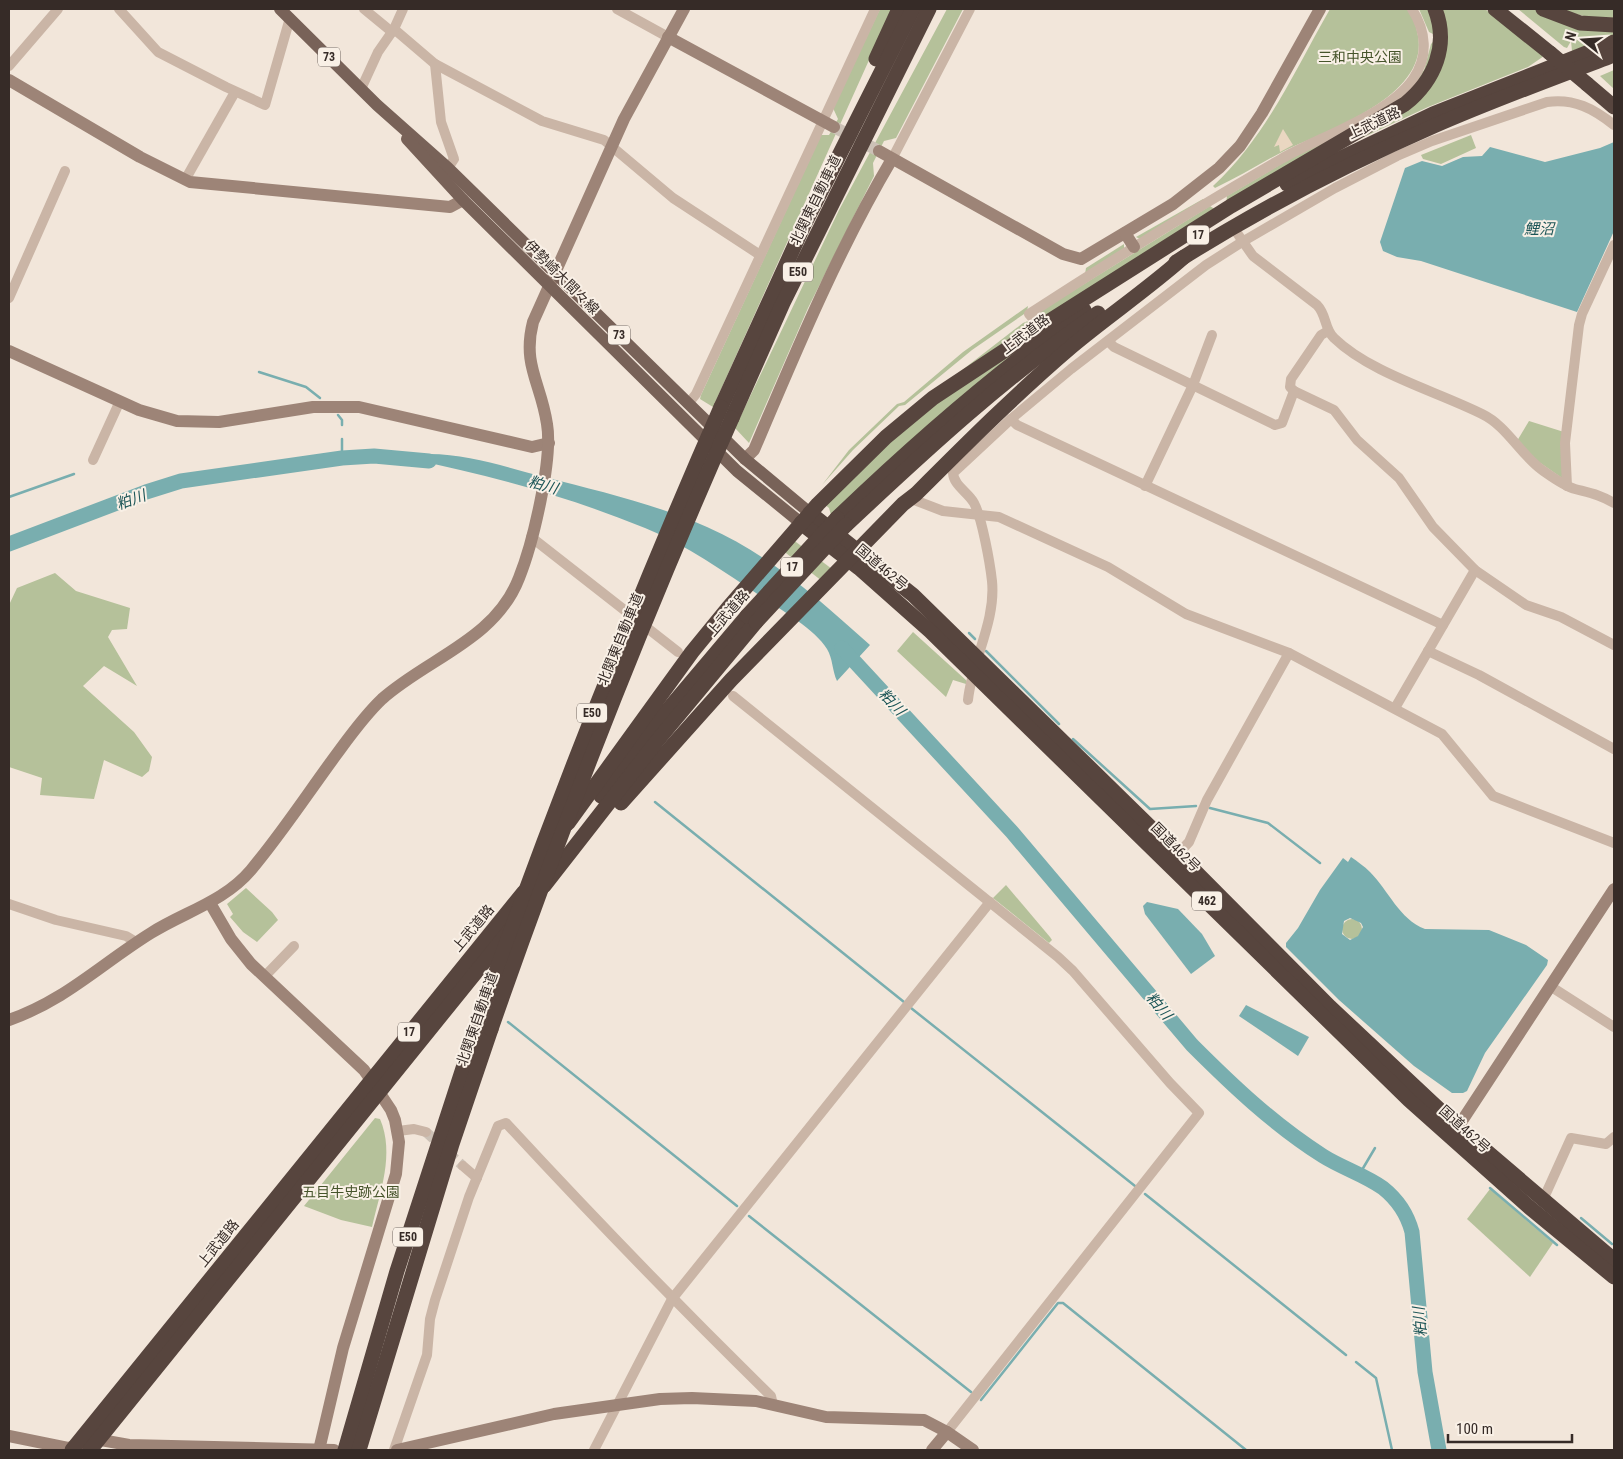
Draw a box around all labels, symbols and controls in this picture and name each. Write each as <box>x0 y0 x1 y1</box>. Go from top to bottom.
north arrow <box>1558 15 1608 65</box>
text: N <box>1562 30 1579 43</box>
road number: 73 <box>318 48 340 66</box>
park label: 三和中央公園 <box>1318 49 1402 65</box>
street label: 上武道路 <box>1345 104 1403 142</box>
street label: 北関東自動車道 <box>786 152 844 248</box>
water label: 鯉沼 <box>1524 220 1556 238</box>
road number: 17 <box>1187 226 1209 244</box>
street label: 伊勢崎大間々線 <box>522 237 602 317</box>
road number: E50 <box>783 262 813 282</box>
street label: 上武道路 <box>998 311 1052 357</box>
road number: 73 <box>608 326 630 344</box>
water label: 粕川 <box>526 472 562 498</box>
water label: 粕川 <box>114 486 150 514</box>
street label: 国道462号 <box>853 541 911 593</box>
road number: 17 <box>781 558 803 576</box>
street label: 上武道路 <box>704 587 752 639</box>
street label: 北関東自動車道 <box>594 591 646 687</box>
water label: 粕川 <box>875 685 910 721</box>
road number: E50 <box>577 704 607 722</box>
street label: 国道462号 <box>1148 819 1204 875</box>
road number: 462 <box>1192 891 1222 910</box>
street label: 上武道路 <box>449 901 497 955</box>
street label: 北関東自動車道 <box>453 970 501 1068</box>
water label: 粕川 <box>1142 989 1177 1025</box>
road number: 17 <box>398 1022 420 1042</box>
street label: 国道462号 <box>1436 1102 1494 1156</box>
park label: 五目牛史跡公園 <box>302 1184 400 1200</box>
street label: 上武道路 <box>194 1216 242 1270</box>
road number: E50 <box>393 1228 423 1246</box>
water label: 粕川 <box>1410 1304 1430 1338</box>
scale bar <box>1448 1412 1572 1444</box>
text: 100 m <box>1456 1420 1493 1438</box>

